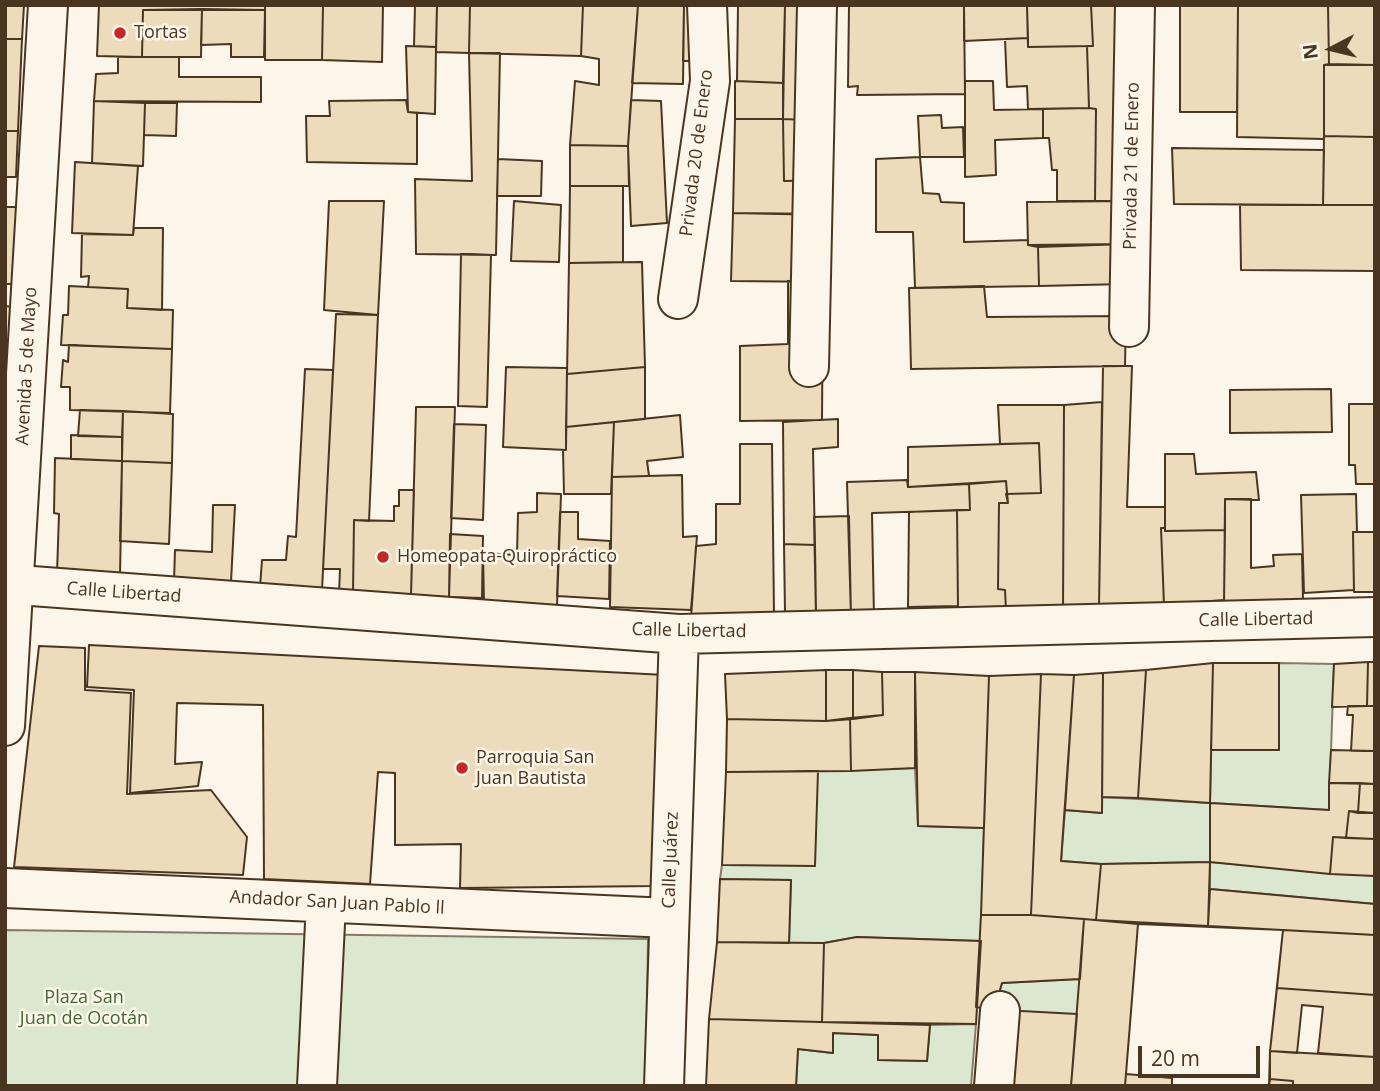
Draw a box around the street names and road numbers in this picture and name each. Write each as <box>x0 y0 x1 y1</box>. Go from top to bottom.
street label: Privada 20 de Enero <box>676 68 718 238</box>
street label: Privada 21 de Enero <box>1120 82 1144 250</box>
street label: Avenida 5 de Mayo <box>12 286 42 446</box>
street label: Calle Libertad <box>66 578 182 608</box>
street label: Calle Libertad <box>1198 608 1314 632</box>
street label: Calle Libertad <box>631 619 747 643</box>
street label: Calle Juárez <box>659 811 683 909</box>
street label: Andador San Juan Pablo ll <box>229 887 445 919</box>

